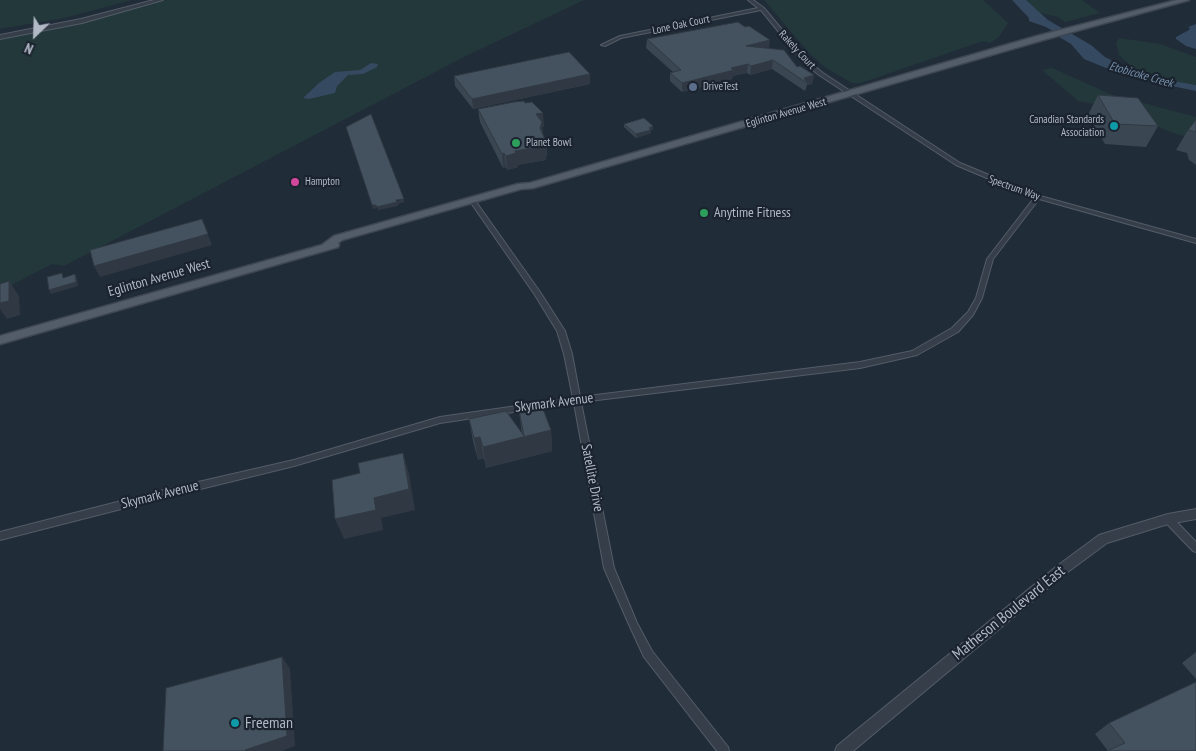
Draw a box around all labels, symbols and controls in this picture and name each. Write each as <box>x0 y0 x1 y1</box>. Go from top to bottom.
north arrow <box>10 10 60 60</box>
street label: Lone Oak Court <box>651 13 711 37</box>
street label: Rakely Court <box>776 28 818 72</box>
text: N <box>22 39 36 58</box>
water label: Etobicoke Creek <box>1107 59 1175 91</box>
place label: DriveTest <box>703 80 738 94</box>
marker: DriveTest <box>687 81 699 93</box>
street label: Eglinton Avenue West <box>745 95 827 131</box>
place label: Canadian Standards Association <box>1029 113 1104 139</box>
marker: Canadian Standards Association <box>1108 120 1120 132</box>
place label: Planet Bowl <box>526 136 572 150</box>
marker: Planet Bowl <box>510 137 522 149</box>
street label: Spectrum Way <box>987 173 1041 203</box>
place label: Hampton <box>305 175 340 189</box>
marker: Hampton <box>289 176 301 188</box>
place label: Anytime Fitness <box>714 205 791 221</box>
marker: Anytime Fitness <box>698 207 710 219</box>
street label: Eglinton Avenue West <box>106 255 212 301</box>
street label: Skymark Avenue <box>514 390 594 416</box>
street label: Satellite Drive <box>577 443 607 513</box>
street label: Skymark Avenue <box>120 477 200 513</box>
street label: Matheson Boulevard East <box>949 562 1069 664</box>
place label: Freeman <box>245 713 293 733</box>
marker: Freeman <box>229 717 241 729</box>

